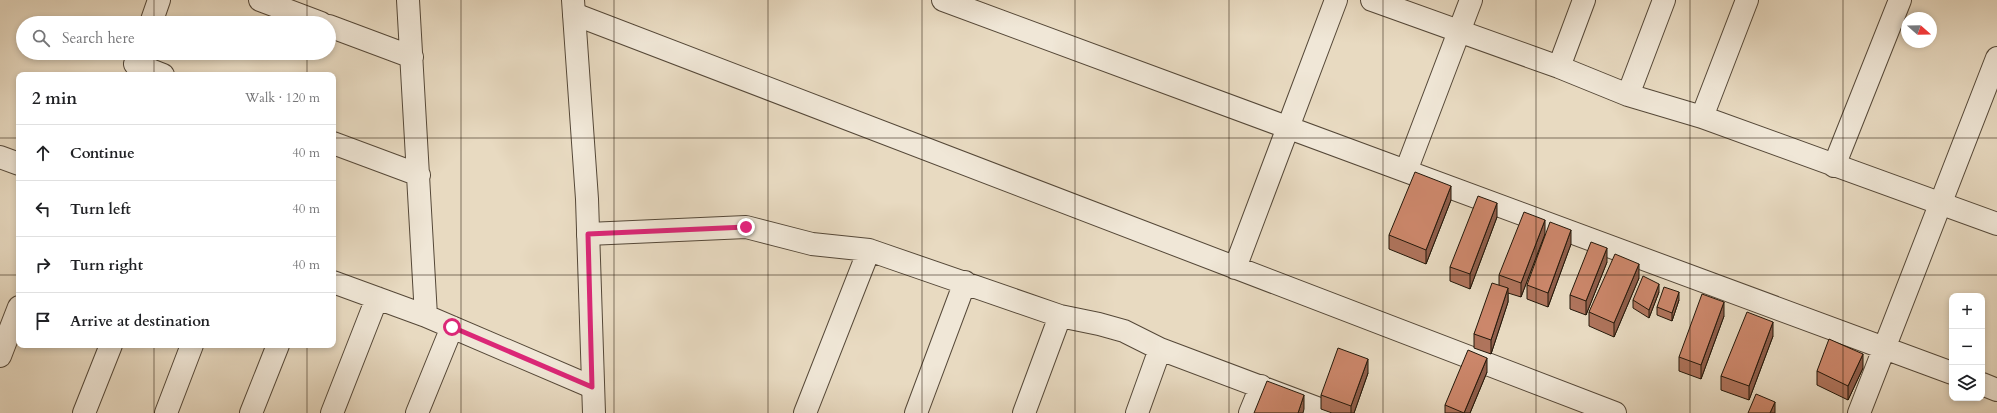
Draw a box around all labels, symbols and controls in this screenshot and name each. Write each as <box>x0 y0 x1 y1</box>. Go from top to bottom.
north arrow <box>1901 12 1937 48</box>
search box <box>16 16 336 60</box>
icon: search <box>30 27 52 49</box>
text: Search here <box>62 28 135 48</box>
text: 2 min <box>32 87 77 110</box>
text: Walk · 120 m <box>245 89 320 107</box>
icon: ahead <box>32 142 54 164</box>
text: Continue <box>70 143 135 163</box>
text: 40 m <box>292 144 320 162</box>
icon: left <box>32 198 54 220</box>
text: Turn left <box>70 199 131 219</box>
text: 40 m <box>292 200 320 218</box>
route end <box>737 218 755 236</box>
icon: right <box>32 254 54 276</box>
text: Turn right <box>70 255 143 275</box>
text: 40 m <box>292 256 320 274</box>
map controls <box>1949 293 1985 401</box>
button: + <box>1949 293 1985 329</box>
icon: arrive <box>32 310 54 332</box>
text: Arrive at destination <box>70 311 210 331</box>
route start <box>443 318 461 336</box>
button: − <box>1949 329 1985 365</box>
button: layers <box>1949 365 1985 401</box>

